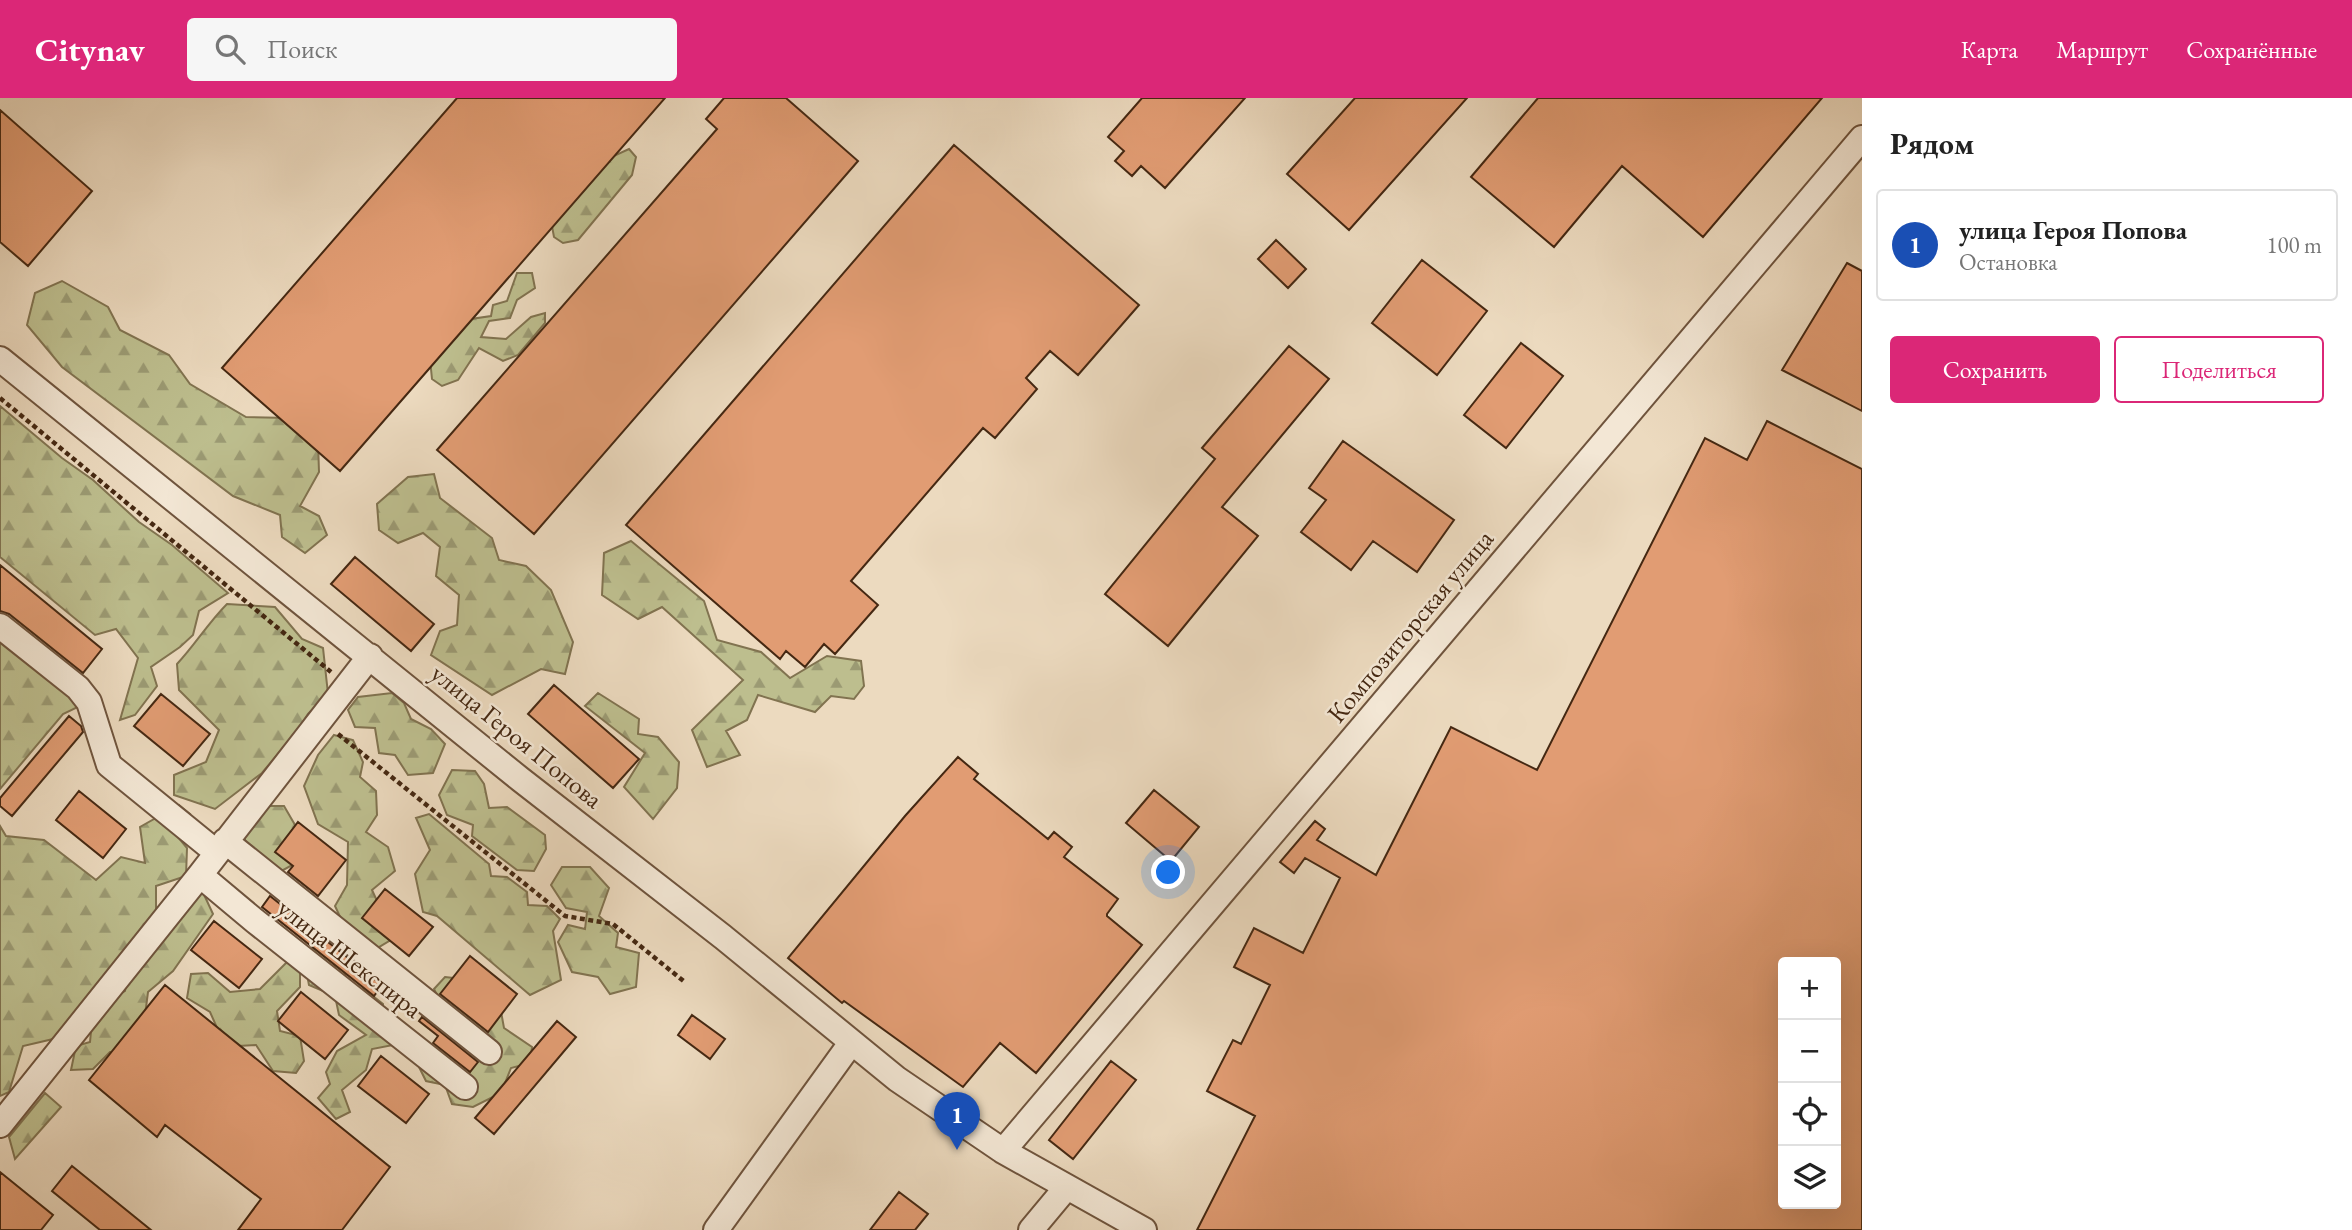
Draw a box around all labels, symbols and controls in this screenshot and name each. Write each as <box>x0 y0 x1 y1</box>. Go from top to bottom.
search box <box>187 18 677 81</box>
text: Citynav <box>35 28 145 71</box>
icon: search <box>211 30 249 68</box>
text: Поиск <box>267 32 337 66</box>
text: Карта <box>1961 34 2018 65</box>
text: Маршрут <box>2056 34 2148 65</box>
text: Сохранённые <box>2186 34 2317 65</box>
text: Рядом <box>1890 124 1974 163</box>
text: улица Героя Попова <box>1959 213 2187 247</box>
text: 1 <box>1909 230 1921 260</box>
text: 100 m <box>2266 230 2322 260</box>
text: Остановка <box>1959 247 2057 277</box>
button: Сохранить <box>1890 336 2100 403</box>
button: Поделиться <box>2114 336 2324 403</box>
street label: Композиторская улица <box>1319 522 1501 730</box>
street label: улица Героя Попова <box>424 656 610 816</box>
your location <box>1151 855 1185 889</box>
street label: улица Шекспира <box>271 891 430 1026</box>
map controls <box>1778 957 1841 1209</box>
button: + <box>1778 957 1841 1020</box>
button: − <box>1778 1020 1841 1083</box>
button: locate <box>1778 1083 1841 1146</box>
pin: 1 <box>934 1092 980 1150</box>
button: layers <box>1778 1146 1841 1209</box>

